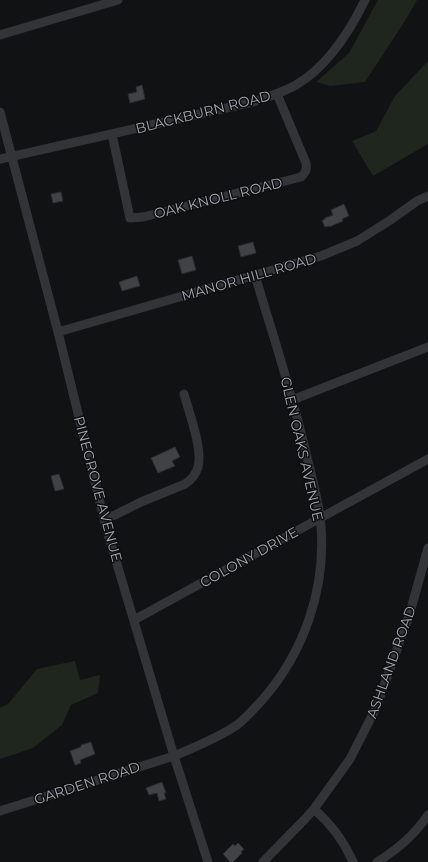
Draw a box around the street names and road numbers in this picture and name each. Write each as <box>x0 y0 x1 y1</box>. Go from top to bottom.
street label: BLACKBURN ROAD <box>134 86 272 138</box>
street label: OAK KNOLL ROAD <box>152 173 284 223</box>
street label: MANOR HILL ROAD <box>180 249 318 305</box>
street label: GLEN OAKS AVENUE <box>277 375 327 523</box>
street label: PINEGROVE AVENUE <box>70 414 126 564</box>
street label: COLONY DRIVE <box>197 523 301 591</box>
street label: ASHLAND ROAD <box>362 603 420 721</box>
street label: GARDEN ROAD <box>32 757 142 809</box>

